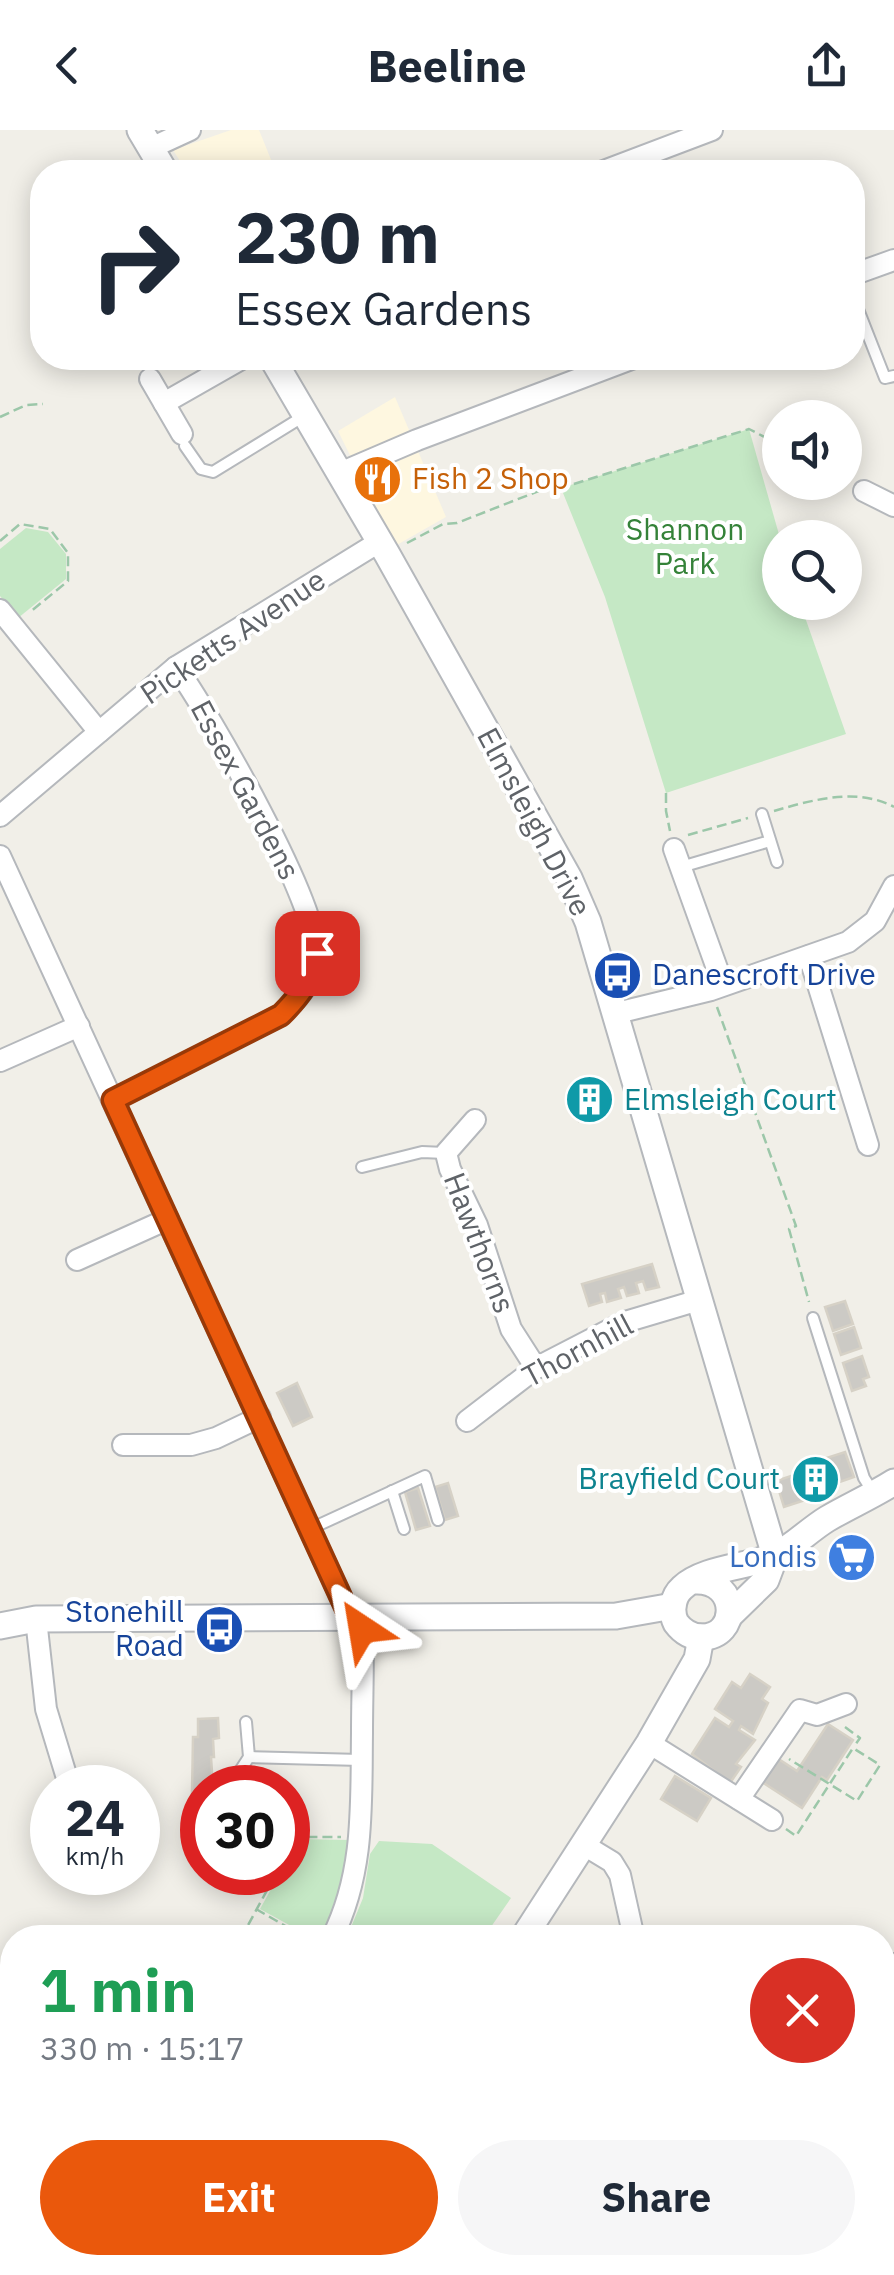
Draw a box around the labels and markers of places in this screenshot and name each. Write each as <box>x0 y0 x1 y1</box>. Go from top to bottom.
restaurant icon: Fish 2 Shop <box>351 453 403 505</box>
place label: Fish 2 Shop <box>412 458 569 497</box>
pin <box>275 911 360 996</box>
bus stop icon: Danescroft Drive <box>591 949 643 1001</box>
place label: Danescroft Drive <box>652 954 876 993</box>
building icon: Elmsleigh Court <box>563 1074 615 1126</box>
place label: Elmsleigh Court <box>624 1079 837 1118</box>
building icon: Brayfield Court <box>789 1453 841 1505</box>
place label: Brayfield Court <box>578 1458 780 1497</box>
supermarket icon: Londis <box>826 1531 878 1583</box>
place label: Londis <box>729 1536 817 1575</box>
place label: Stonehill Road <box>65 1591 184 1664</box>
bus stop icon: Stonehill Road <box>193 1603 245 1655</box>

